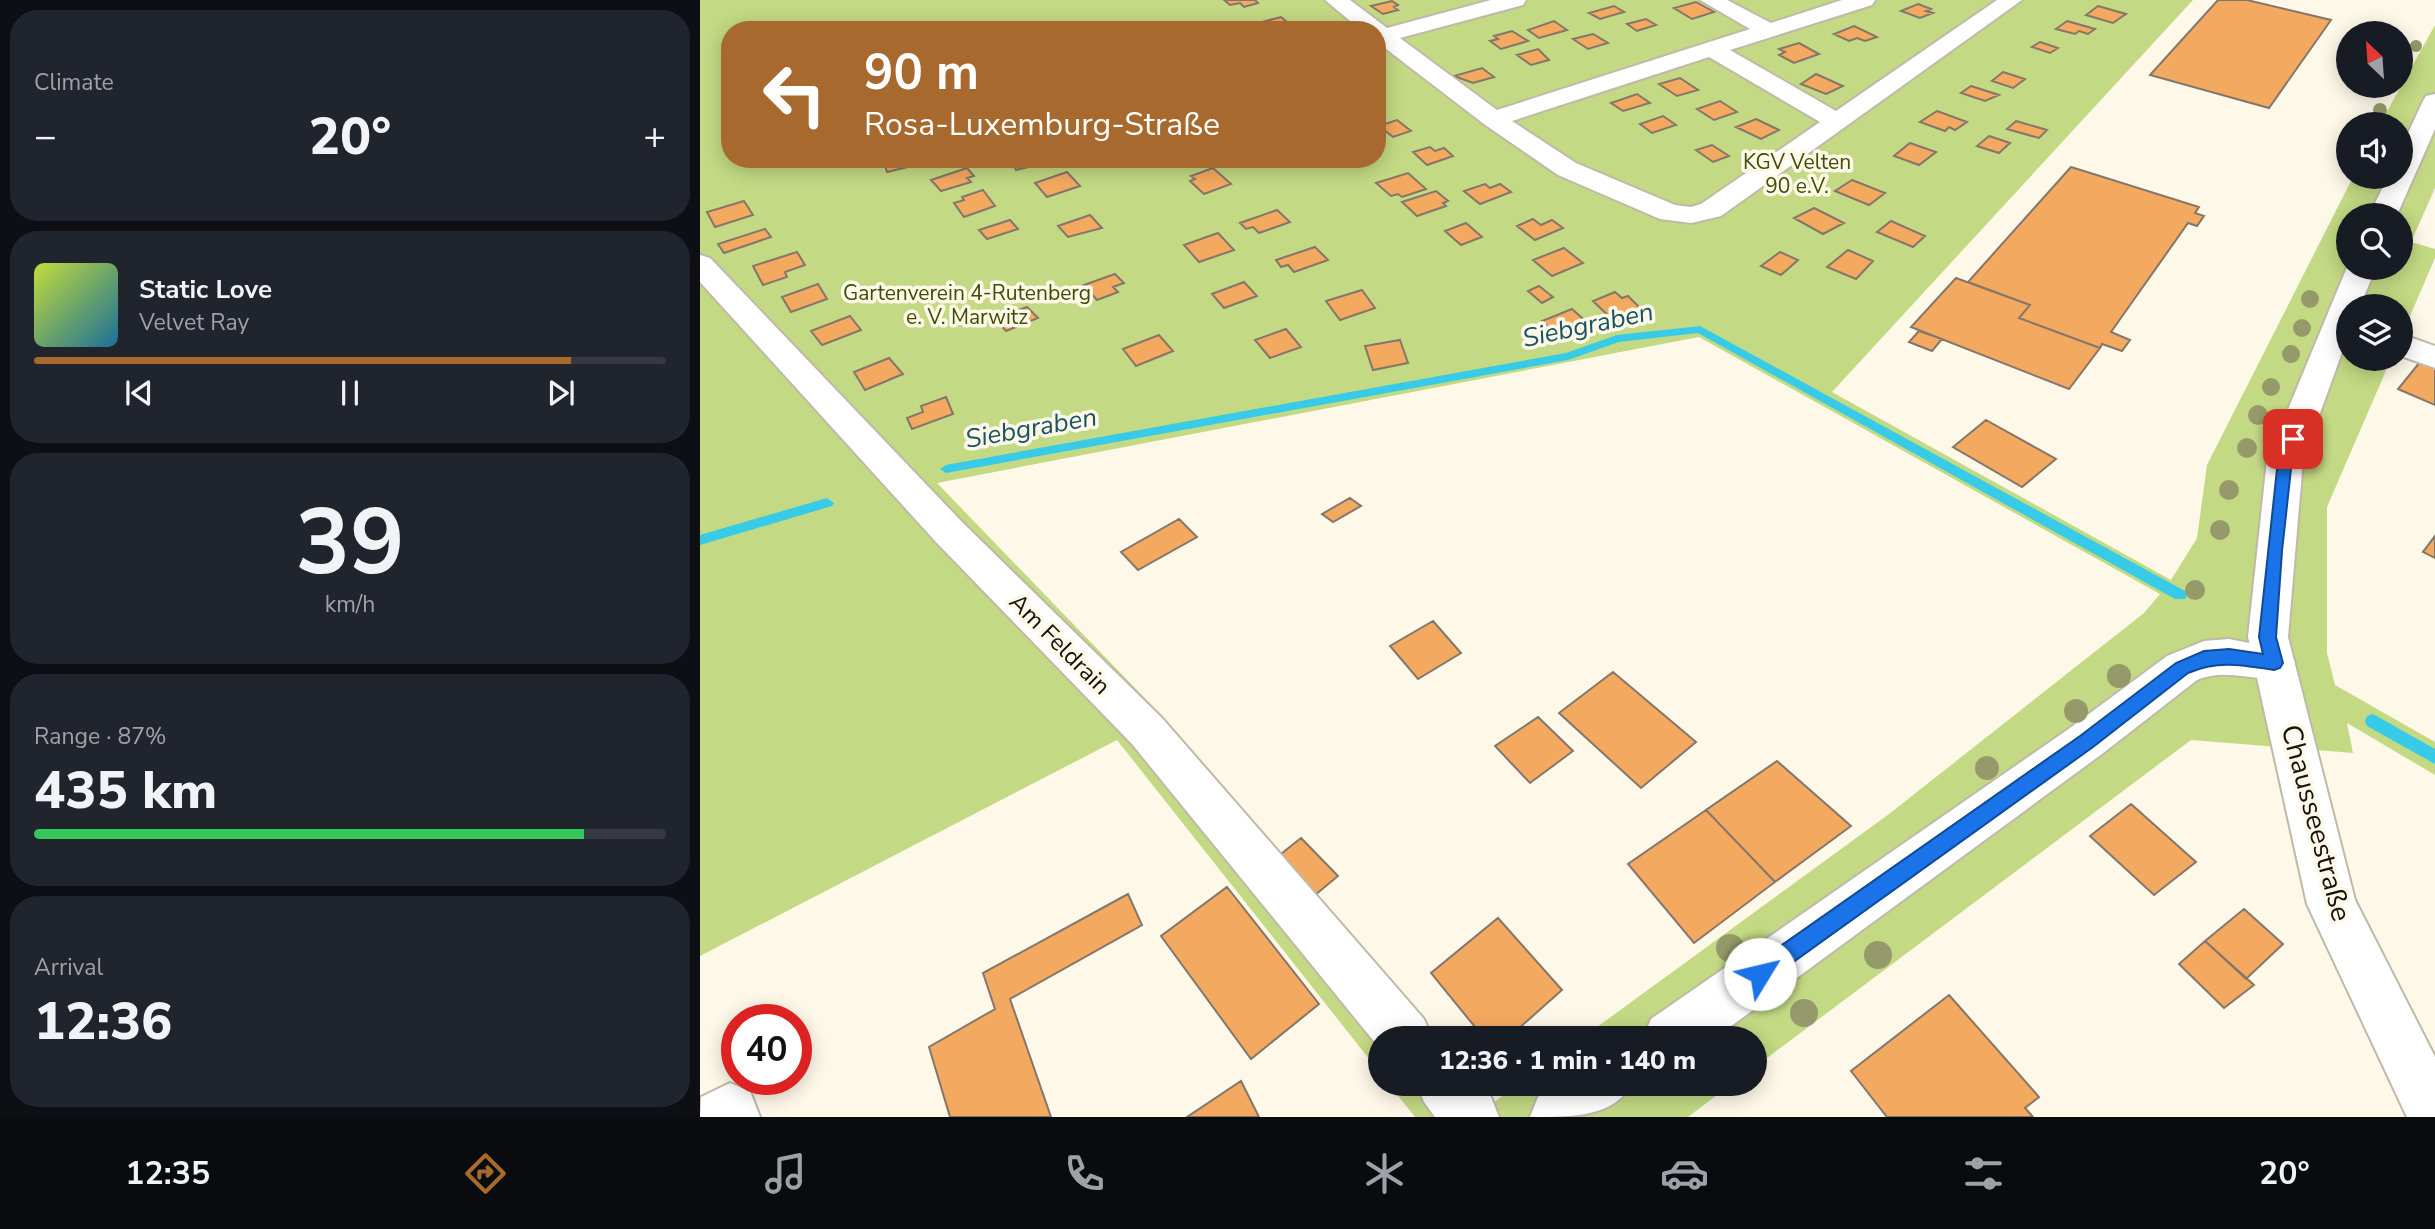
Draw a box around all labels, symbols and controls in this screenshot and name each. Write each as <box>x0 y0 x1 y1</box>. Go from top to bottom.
north arrow <box>2336 21 2413 98</box>
map controls <box>2336 21 2413 371</box>
text: 90 m <box>864 39 979 106</box>
icon: left <box>749 49 840 140</box>
text: Climate <box>34 67 114 98</box>
text: 20° <box>309 101 391 172</box>
text: Rosa-Luxemburg-Straße <box>864 103 1220 146</box>
text: − <box>34 111 57 162</box>
text: + <box>643 111 666 162</box>
button: sound <box>2336 112 2413 189</box>
park label: KGV Velten 90 e.V. <box>1743 148 1851 200</box>
button: search <box>2336 203 2413 280</box>
text: Static Love <box>139 272 272 307</box>
park label: Gartenverein 4-Rutenberg e. V. Marwitz <box>843 279 1091 331</box>
water label: Siebgraben <box>1519 294 1657 356</box>
button: layers <box>2336 294 2413 371</box>
text: Velvet Ray <box>139 307 249 338</box>
icon: previous <box>120 374 158 412</box>
icon: pause <box>331 374 369 412</box>
icon: next <box>542 374 580 412</box>
water label: Siebgraben <box>962 399 1100 457</box>
pin <box>2263 409 2323 469</box>
icon: arrive <box>2274 420 2312 458</box>
text: 39 <box>295 481 405 605</box>
street label: Am Feldrain <box>1002 586 1118 702</box>
text: km/h <box>325 589 375 620</box>
text: Range · 87% <box>34 721 166 752</box>
street label: Chausseestraße <box>2272 721 2360 925</box>
text: 435 km <box>34 755 217 826</box>
position arrow <box>1723 937 1797 1011</box>
text: Arrival <box>34 952 103 983</box>
text: 12:36 <box>34 986 172 1057</box>
speed limit sign: 40 <box>721 1004 812 1095</box>
text: 12:36 · 1 min · 140 m <box>1439 1043 1696 1078</box>
icon: directions <box>461 1149 510 1198</box>
icon: music <box>761 1149 810 1198</box>
icon: phone <box>1060 1149 1109 1198</box>
icon: climate <box>1360 1149 1409 1198</box>
icon: car <box>1660 1149 1709 1198</box>
icon: filters <box>1959 1149 2008 1198</box>
text: 12:35 <box>125 1152 210 1195</box>
text: 20° <box>2259 1152 2310 1195</box>

